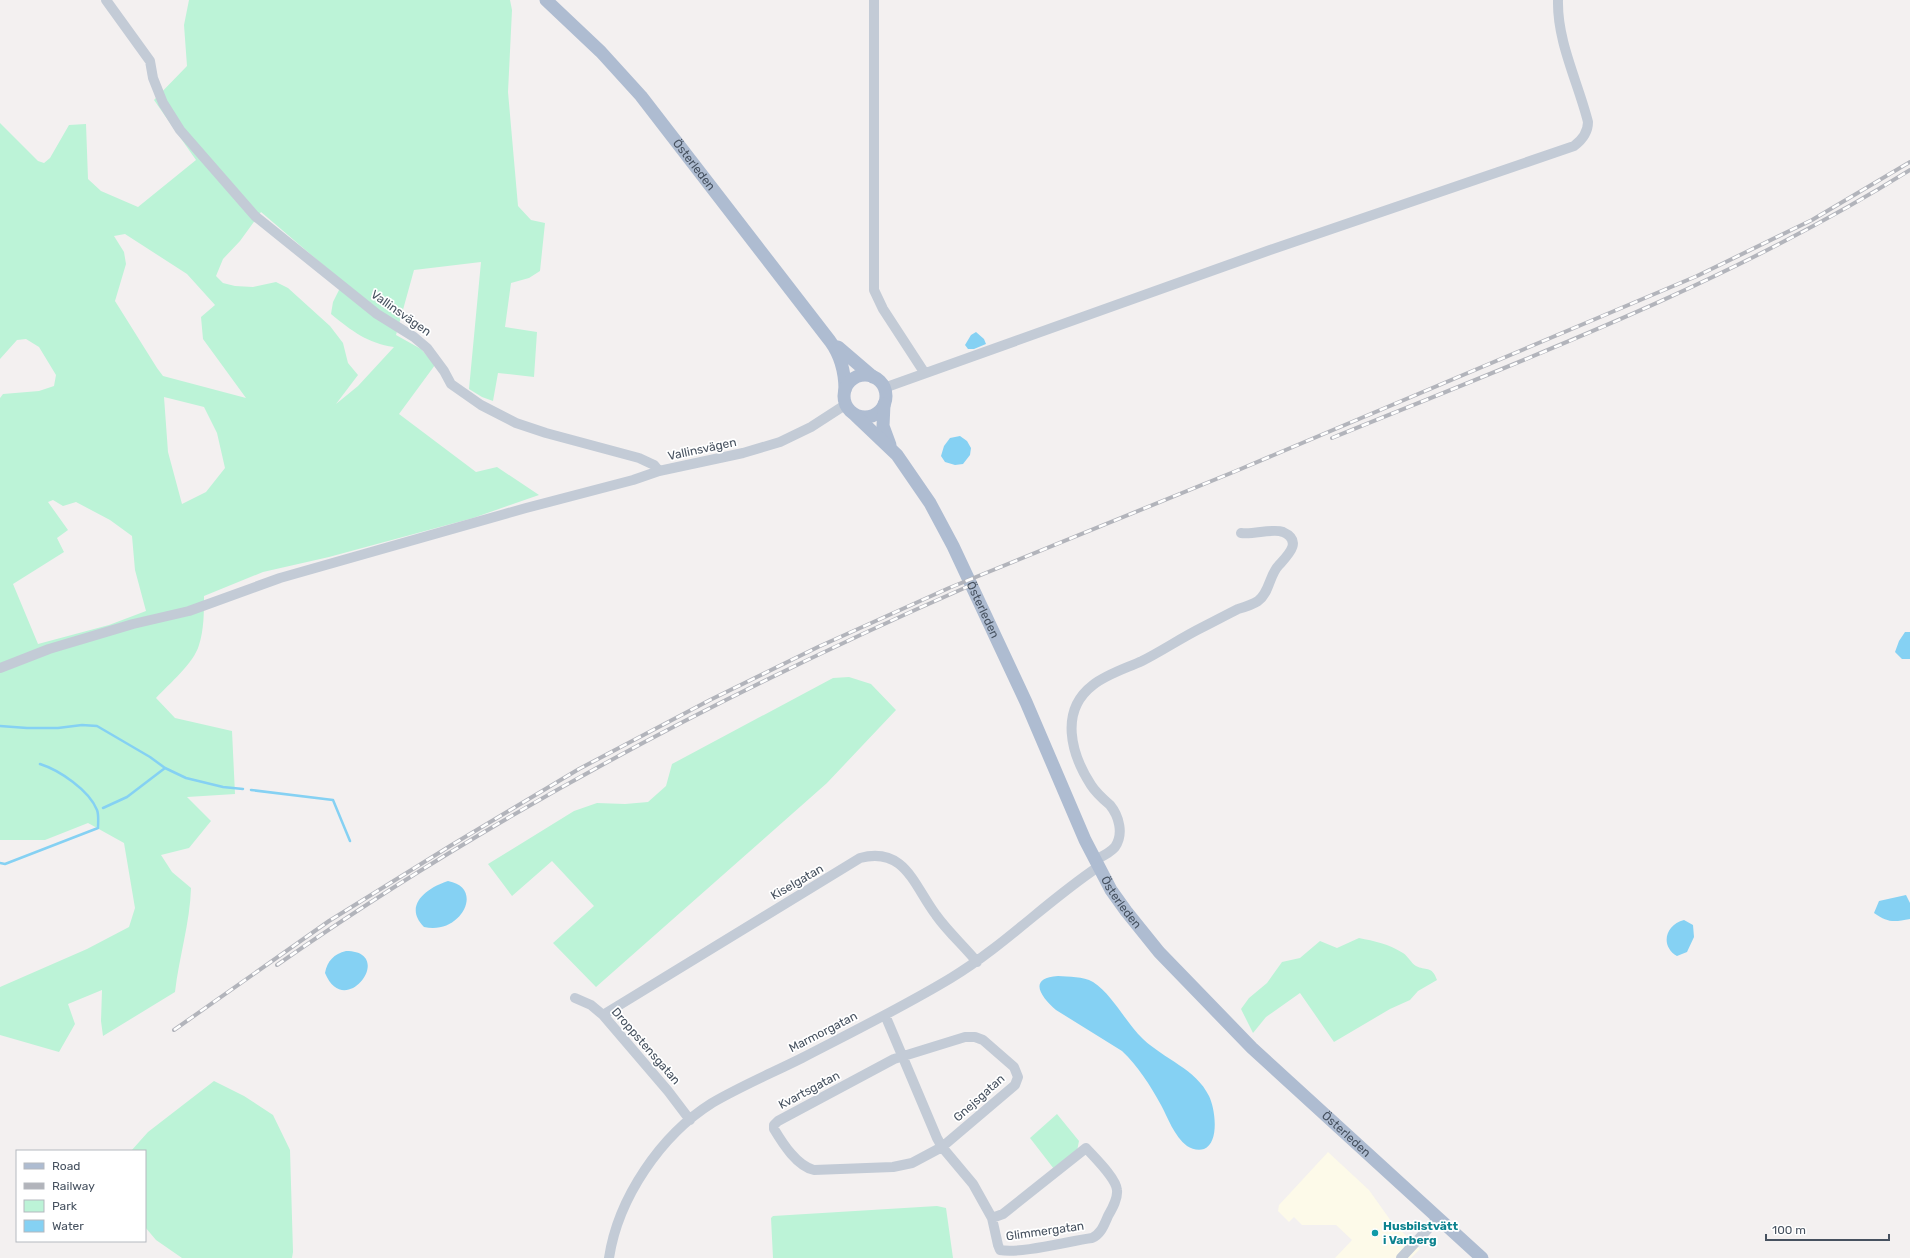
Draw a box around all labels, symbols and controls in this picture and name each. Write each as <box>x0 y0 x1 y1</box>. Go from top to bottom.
street label: Österleden <box>670 136 718 193</box>
street label: Vallinsvägen <box>368 287 434 339</box>
street label: Vallinsvägen <box>666 435 738 463</box>
street label: Österleden <box>964 579 1002 640</box>
street label: Kiselgatan <box>768 861 826 903</box>
street label: Österleden <box>1098 874 1144 931</box>
street label: Droppstensgatan <box>609 1005 683 1087</box>
street label: Marmorgatan <box>786 1009 860 1055</box>
street label: Kvartsgatan <box>776 1068 842 1112</box>
street label: Gnejsgatan <box>951 1072 1007 1124</box>
street label: Österleden <box>1319 1108 1374 1160</box>
legend <box>16 1150 146 1242</box>
text: Road <box>52 1159 80 1173</box>
text: Railway <box>52 1179 95 1193</box>
text: Park <box>52 1199 78 1213</box>
scale bar <box>1766 1216 1889 1242</box>
text: Water <box>52 1219 84 1233</box>
street label: Glimmergatan <box>1005 1219 1085 1243</box>
place label: Husbilstvätt i Varberg <box>1383 1219 1458 1247</box>
text: 100 m <box>1772 1223 1806 1237</box>
marker: Husbilstvätt i Varberg <box>1370 1228 1380 1238</box>

